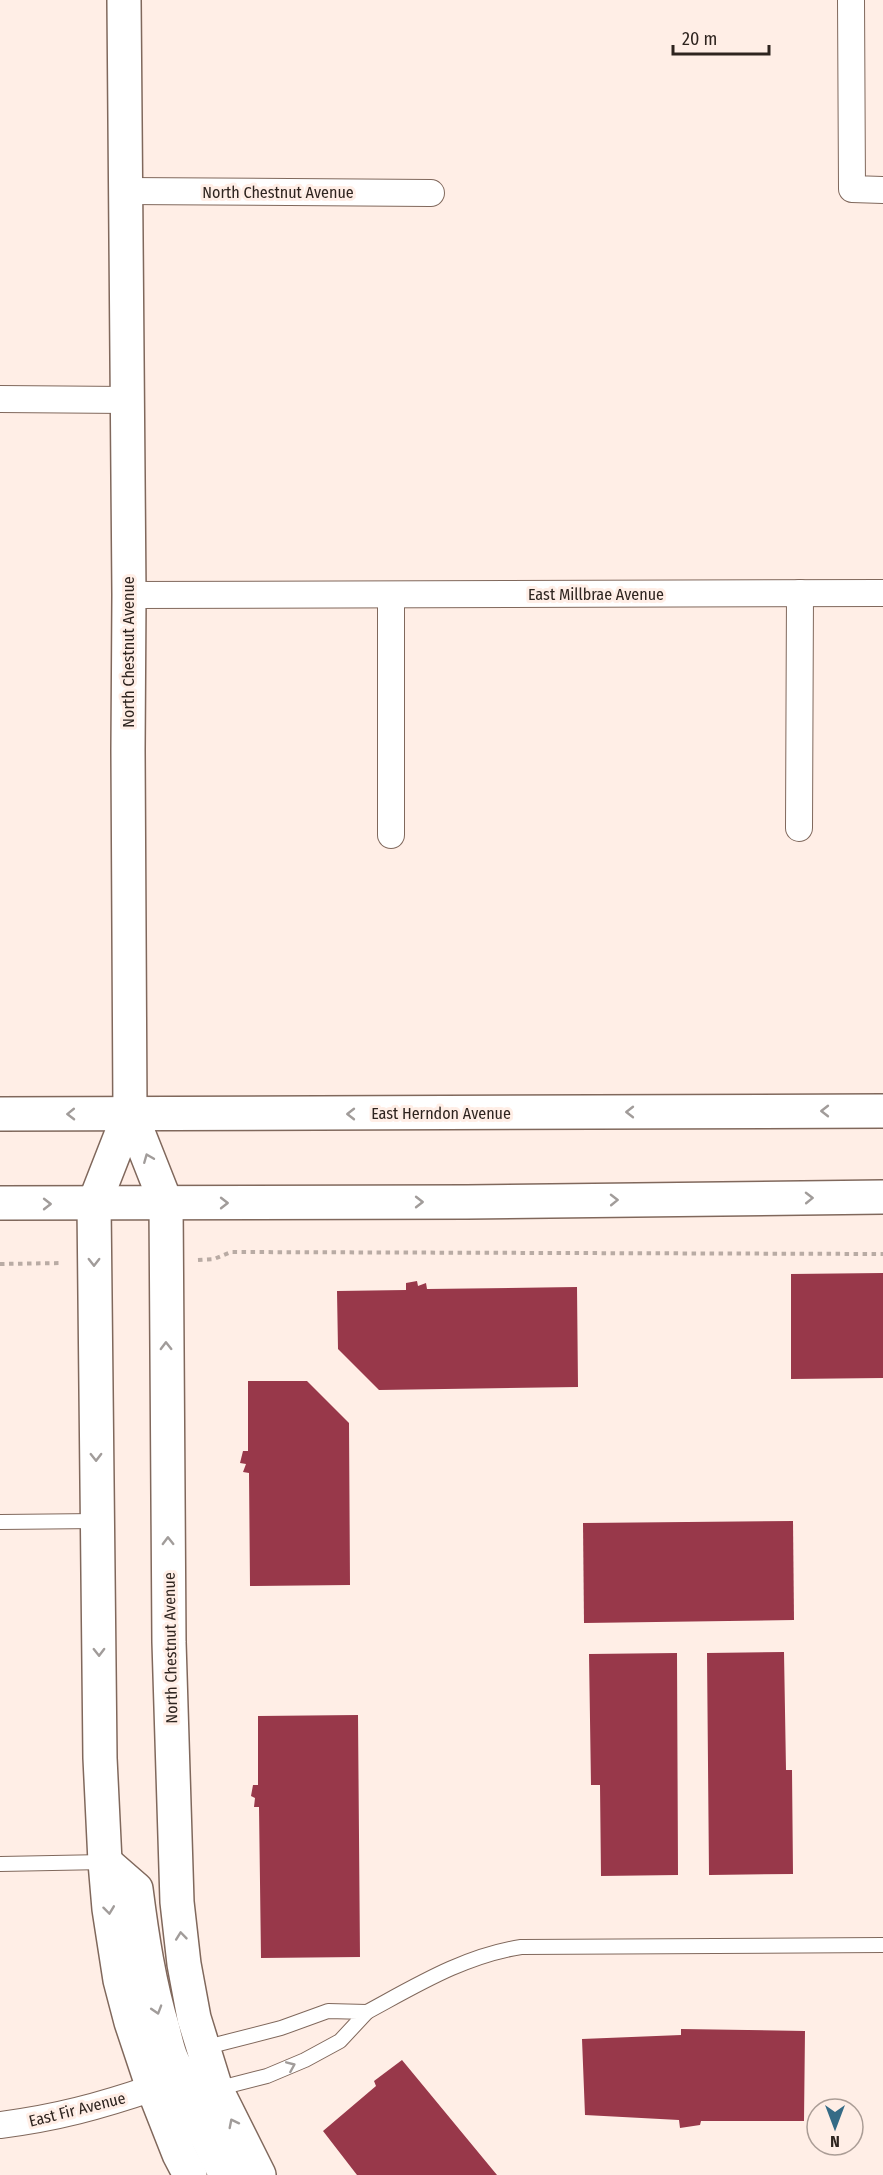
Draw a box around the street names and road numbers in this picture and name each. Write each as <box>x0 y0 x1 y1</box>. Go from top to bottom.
street label: North Chestnut Avenue <box>202 183 354 202</box>
street label: North Chestnut Avenue <box>119 576 138 728</box>
street label: East Millbrae Avenue <box>528 585 664 604</box>
street label: East Herndon Avenue <box>371 1104 511 1123</box>
street label: North Chestnut Avenue <box>160 1572 181 1724</box>
street label: East Fir Avenue <box>27 2088 127 2131</box>

